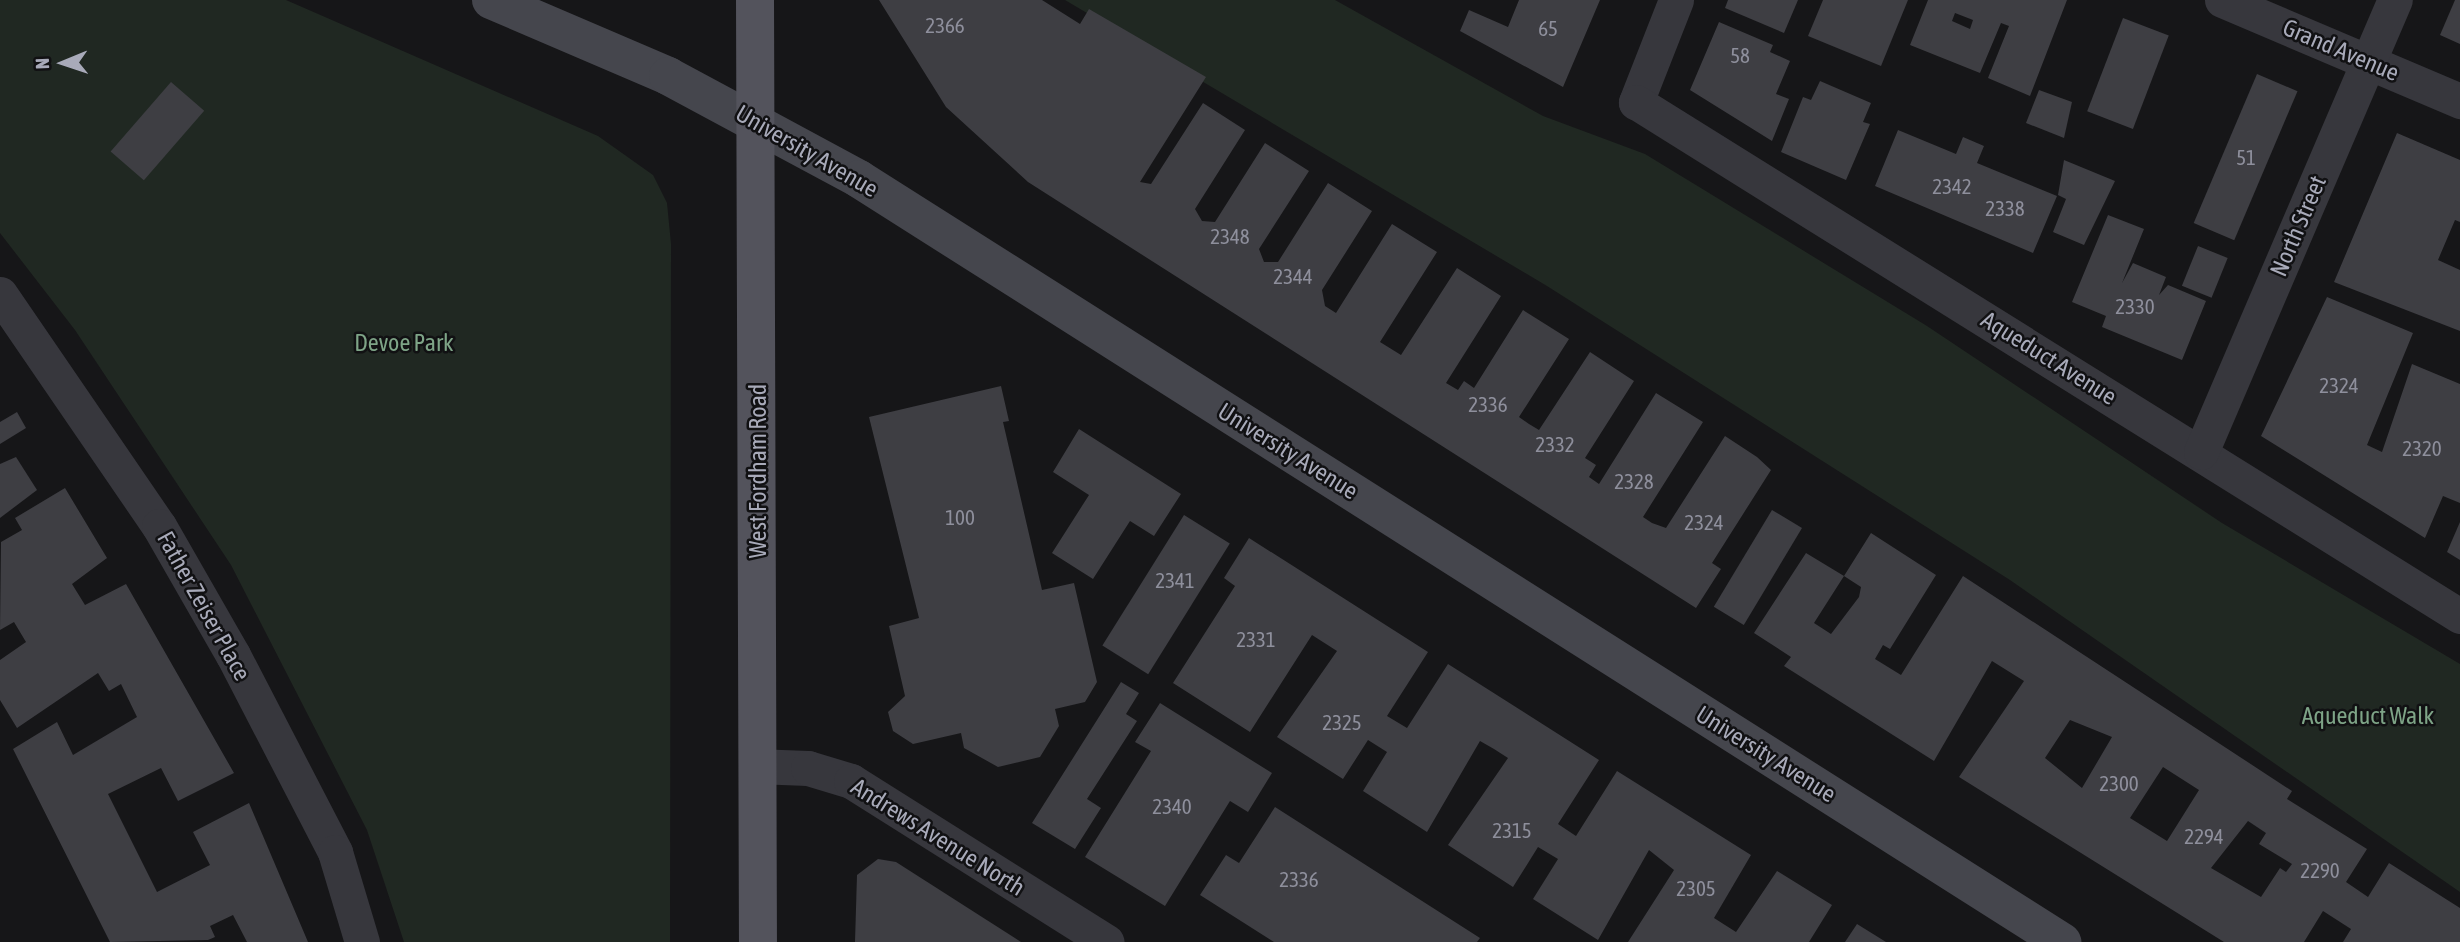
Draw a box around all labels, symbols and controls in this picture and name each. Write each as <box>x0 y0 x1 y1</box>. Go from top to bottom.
house number: 2366 <box>925 12 965 38</box>
street label: Grand Avenue <box>2279 13 2403 87</box>
house number: 65 <box>1538 15 1558 41</box>
north arrow <box>28 28 98 98</box>
house number: 58 <box>1730 42 1750 68</box>
text: N <box>31 58 53 70</box>
street label: University Avenue <box>731 99 883 203</box>
house number: 51 <box>2236 144 2256 170</box>
street label: North Street <box>2264 171 2332 281</box>
house number: 2342 <box>1932 173 1972 199</box>
house number: 2338 <box>1985 195 2025 221</box>
house number: 2348 <box>1210 223 1250 249</box>
house number: 2344 <box>1273 263 1313 289</box>
house number: 2330 <box>2115 293 2155 319</box>
street label: Aqueduct Avenue <box>1976 305 2122 411</box>
park label: Devoe Park <box>354 329 454 357</box>
house number: 2324 <box>2319 372 2359 398</box>
street label: West Fordham Road <box>744 384 772 558</box>
house number: 2336 <box>1468 391 1508 417</box>
street label: University Avenue <box>1213 397 1363 505</box>
house number: 2332 <box>1535 431 1575 457</box>
house number: 2320 <box>2402 435 2442 461</box>
house number: 2328 <box>1614 468 1654 494</box>
house number: 100 <box>945 504 975 530</box>
house number: 2324 <box>1684 509 1724 535</box>
street label: Father Zeiser Place <box>151 526 257 686</box>
house number: 2341 <box>1155 567 1195 593</box>
house number: 2331 <box>1236 626 1276 652</box>
street label: University Avenue <box>1691 700 1841 808</box>
park label: Aqueduct Walk <box>2302 702 2434 730</box>
house number: 2325 <box>1322 709 1362 735</box>
house number: 2300 <box>2099 770 2139 796</box>
street label: Andrews Avenue North <box>846 772 1030 902</box>
house number: 2340 <box>1152 793 1192 819</box>
house number: 2315 <box>1492 817 1532 843</box>
house number: 2294 <box>2184 823 2224 849</box>
house number: 2290 <box>2300 857 2340 883</box>
house number: 2336 <box>1279 866 1319 892</box>
house number: 2305 <box>1676 875 1716 901</box>

